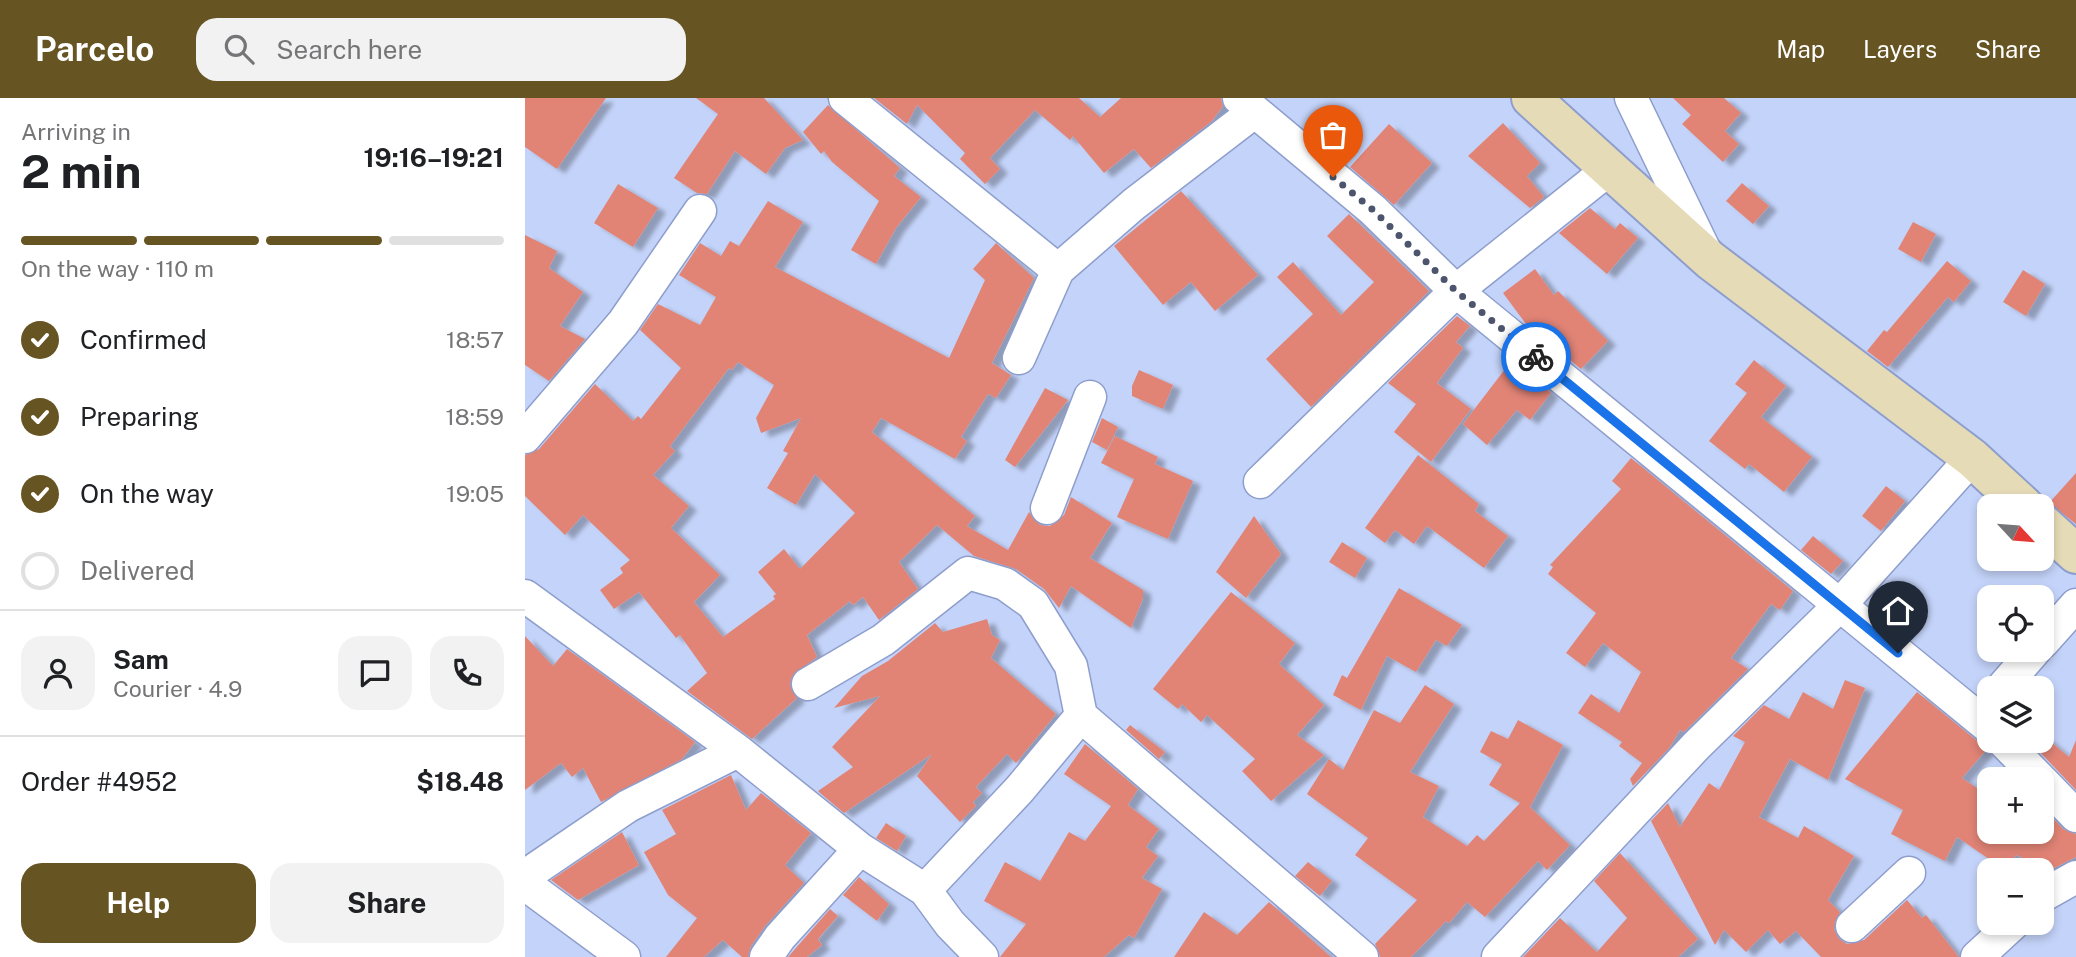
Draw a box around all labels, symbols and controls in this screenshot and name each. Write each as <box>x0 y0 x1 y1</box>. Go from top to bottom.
search box <box>196 18 686 81</box>
text: Parcelo <box>35 30 154 68</box>
icon: search <box>220 30 258 68</box>
text: Search here <box>276 34 422 65</box>
text: Map <box>1776 35 1825 63</box>
text: Layers <box>1863 35 1937 63</box>
text: Share <box>1975 35 2041 63</box>
pin <box>1303 105 1363 177</box>
icon: bag <box>1314 116 1352 154</box>
text: Arriving in <box>21 118 131 145</box>
text: 19:16–19:21 <box>363 142 504 173</box>
text: 2 min <box>21 144 141 198</box>
text: On the way · 110 m <box>21 255 214 282</box>
icon: check <box>21 321 59 359</box>
courier <box>1501 322 1571 392</box>
text: Confirmed <box>80 324 207 355</box>
text: 18:57 <box>446 326 504 353</box>
icon: bike <box>1517 338 1555 376</box>
icon: check <box>21 398 59 436</box>
text: Preparing <box>80 401 199 432</box>
text: 18:59 <box>445 403 504 430</box>
icon: check <box>21 475 59 513</box>
text: On the way <box>80 478 214 509</box>
text: 19:05 <box>446 480 504 507</box>
north arrow <box>1977 494 2055 570</box>
map controls <box>1977 494 2054 935</box>
text: Delivered <box>80 555 195 586</box>
pin <box>1868 581 1928 653</box>
button: locate <box>1977 585 2054 662</box>
icon: home <box>1879 592 1917 630</box>
button: person <box>21 636 95 710</box>
button: chat <box>338 636 412 710</box>
button: phone <box>430 636 504 710</box>
text: Sam <box>113 644 169 675</box>
text: Courier · 4.9 <box>113 675 242 702</box>
button: layers <box>1977 676 2054 753</box>
text: Order #4952 <box>21 766 177 797</box>
text: $18.48 <box>416 766 504 797</box>
button: + <box>1977 767 2054 844</box>
button: − <box>1977 858 2054 935</box>
button: Help <box>21 863 256 943</box>
button: Share <box>270 863 504 943</box>

